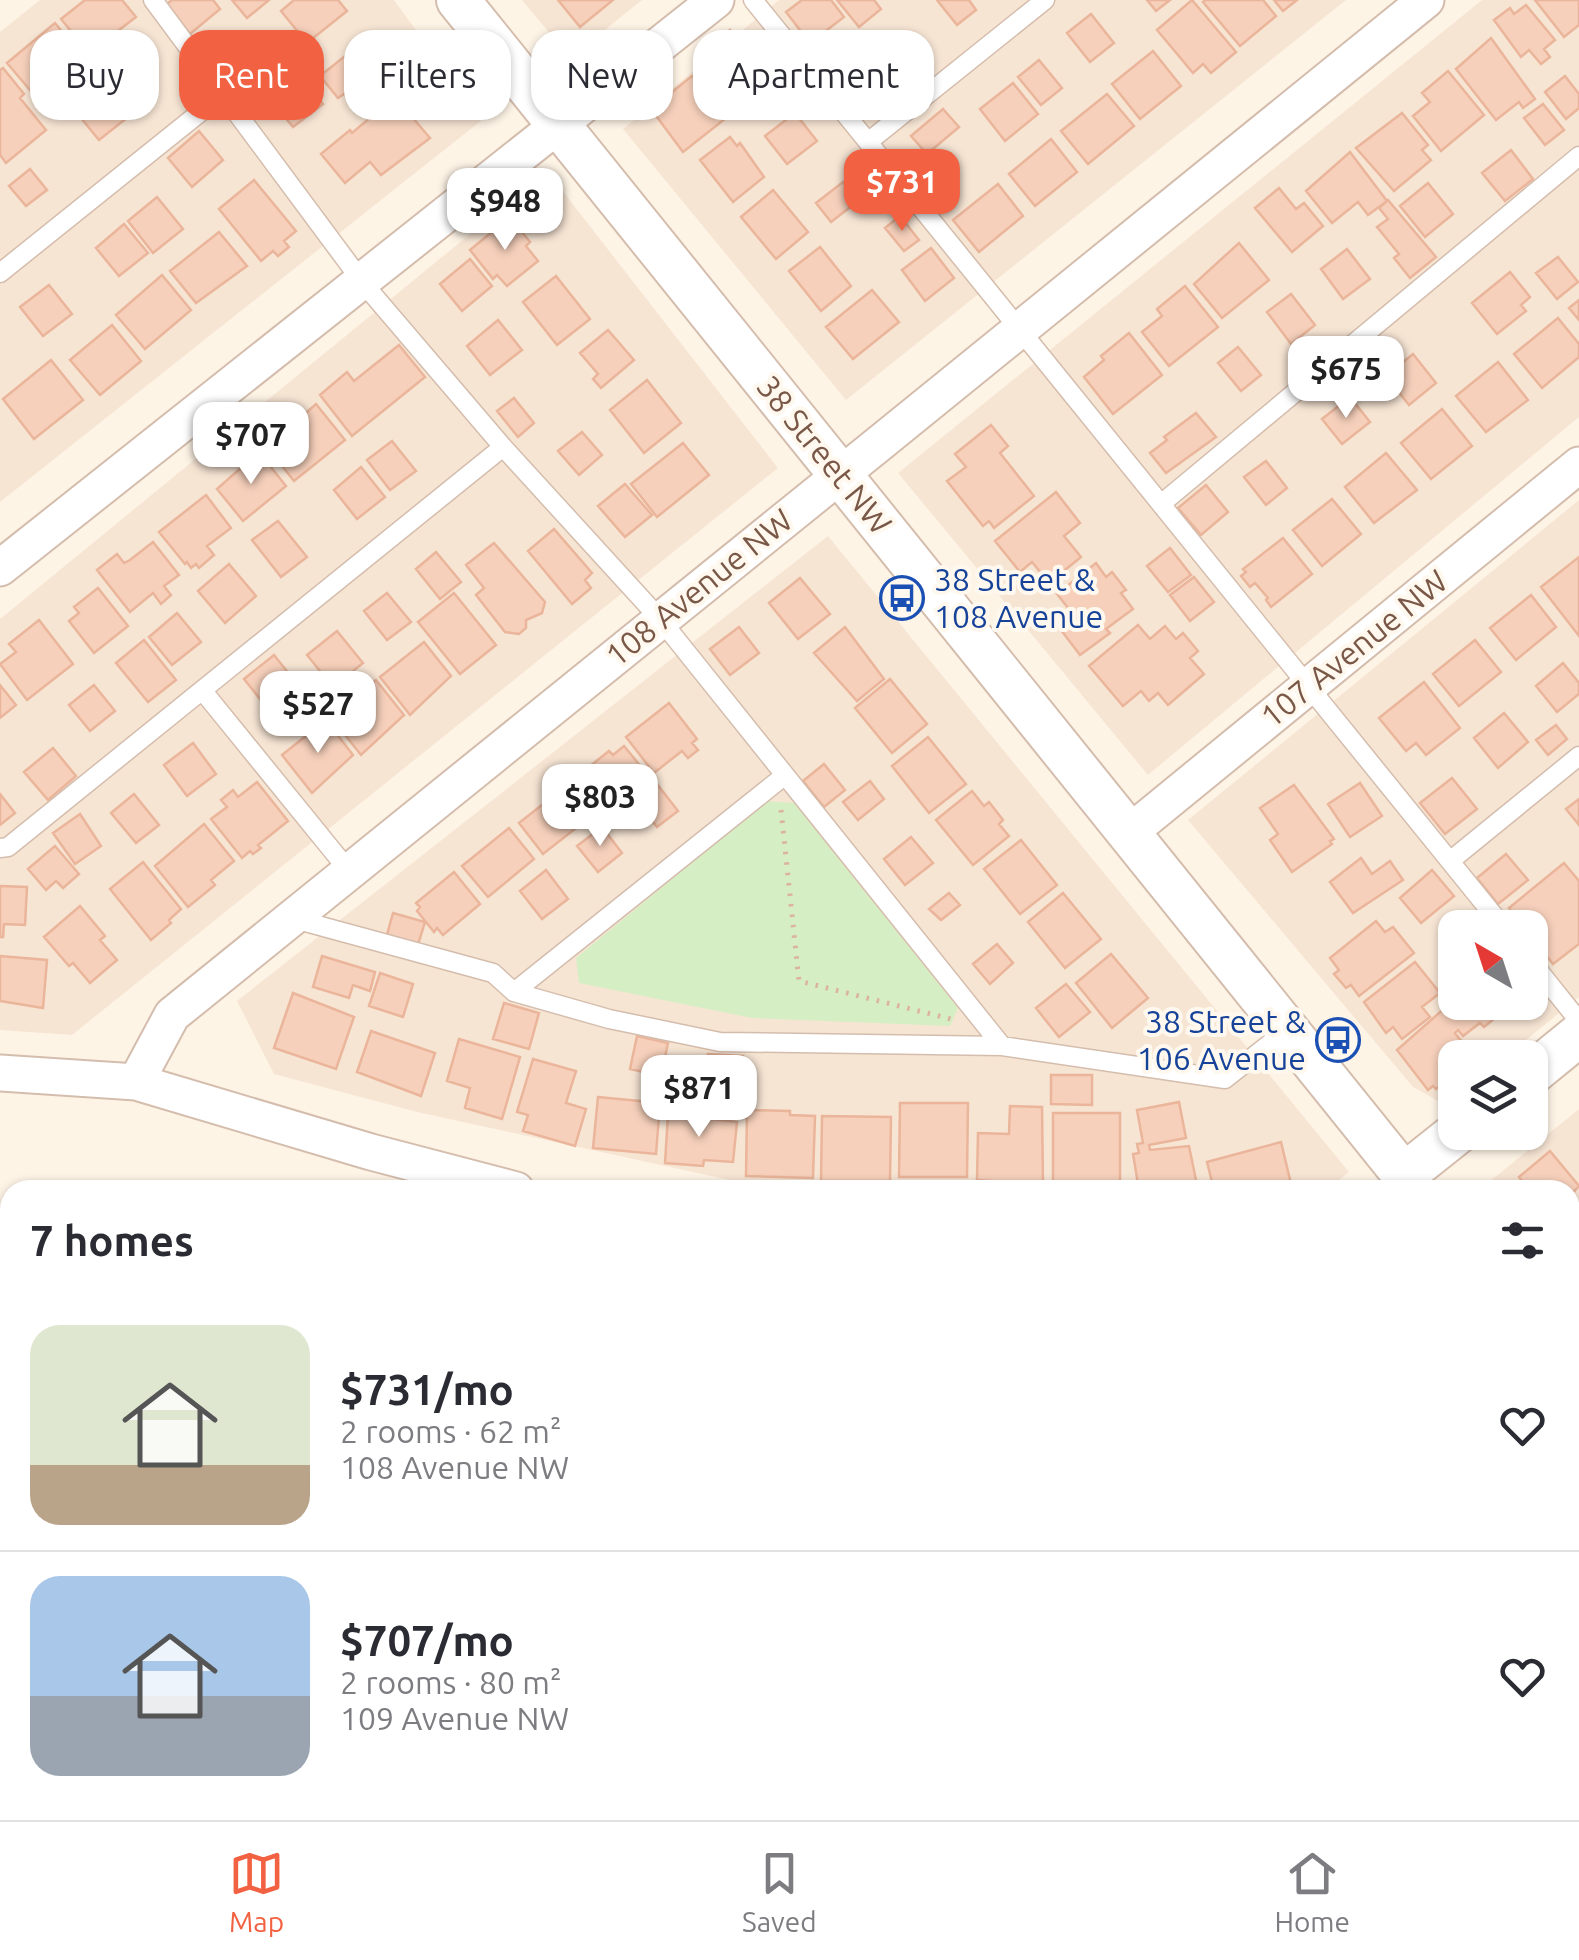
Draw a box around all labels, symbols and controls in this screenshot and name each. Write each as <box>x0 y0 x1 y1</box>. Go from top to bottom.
chip: Buy <box>30 30 159 120</box>
chip: Rent <box>179 30 324 120</box>
chip: Filters <box>344 30 511 120</box>
chip: New <box>531 30 673 120</box>
chip: Apartment <box>693 30 934 120</box>
pin: $731 <box>843 149 961 234</box>
text: $731 <box>866 163 938 199</box>
pin: $948 <box>446 168 564 253</box>
text: $948 <box>469 182 541 218</box>
pin: $675 <box>1287 336 1405 421</box>
text: $675 <box>1310 350 1382 386</box>
street label: 38 Street NW <box>750 368 899 541</box>
pin: $707 <box>192 402 310 487</box>
text: $707 <box>215 416 287 452</box>
street label: 108 Avenue NW <box>598 501 799 673</box>
place label: 38 Street & 108 Avenue <box>934 561 1103 634</box>
street label: 107 Avenue NW <box>1253 562 1454 734</box>
bus stop icon: 38 Street & 108 Avenue <box>879 575 925 621</box>
pin: $527 <box>259 671 377 756</box>
text: $527 <box>282 685 354 721</box>
pin: $803 <box>541 764 659 849</box>
text: $803 <box>564 778 636 814</box>
north arrow <box>1438 910 1548 1020</box>
map controls <box>1438 910 1548 1150</box>
place label: 38 Street & 106 Avenue <box>1137 1003 1306 1076</box>
bus stop icon: 38 Street & 106 Avenue <box>1315 1017 1361 1063</box>
button: layers <box>1438 1040 1548 1150</box>
pin: $871 <box>640 1055 758 1140</box>
text: $871 <box>663 1069 735 1105</box>
icon: filters <box>1495 1213 1550 1268</box>
text: 7 homes <box>30 1217 194 1264</box>
icon: home <box>110 1365 230 1485</box>
text: $731/mo <box>340 1366 514 1413</box>
icon: heart <box>1495 1398 1550 1453</box>
text: 2 rooms · 62 m² <box>340 1413 561 1449</box>
text: 108 Avenue NW <box>340 1449 569 1485</box>
icon: home <box>110 1616 230 1736</box>
text: $707/mo <box>340 1617 514 1664</box>
icon: heart <box>1495 1649 1550 1704</box>
text: 2 rooms · 80 m² <box>340 1664 561 1700</box>
text: 109 Avenue NW <box>340 1700 569 1736</box>
tab: Map <box>229 1846 284 1937</box>
tab: Saved <box>742 1846 817 1937</box>
tab: Home <box>1274 1846 1350 1937</box>

